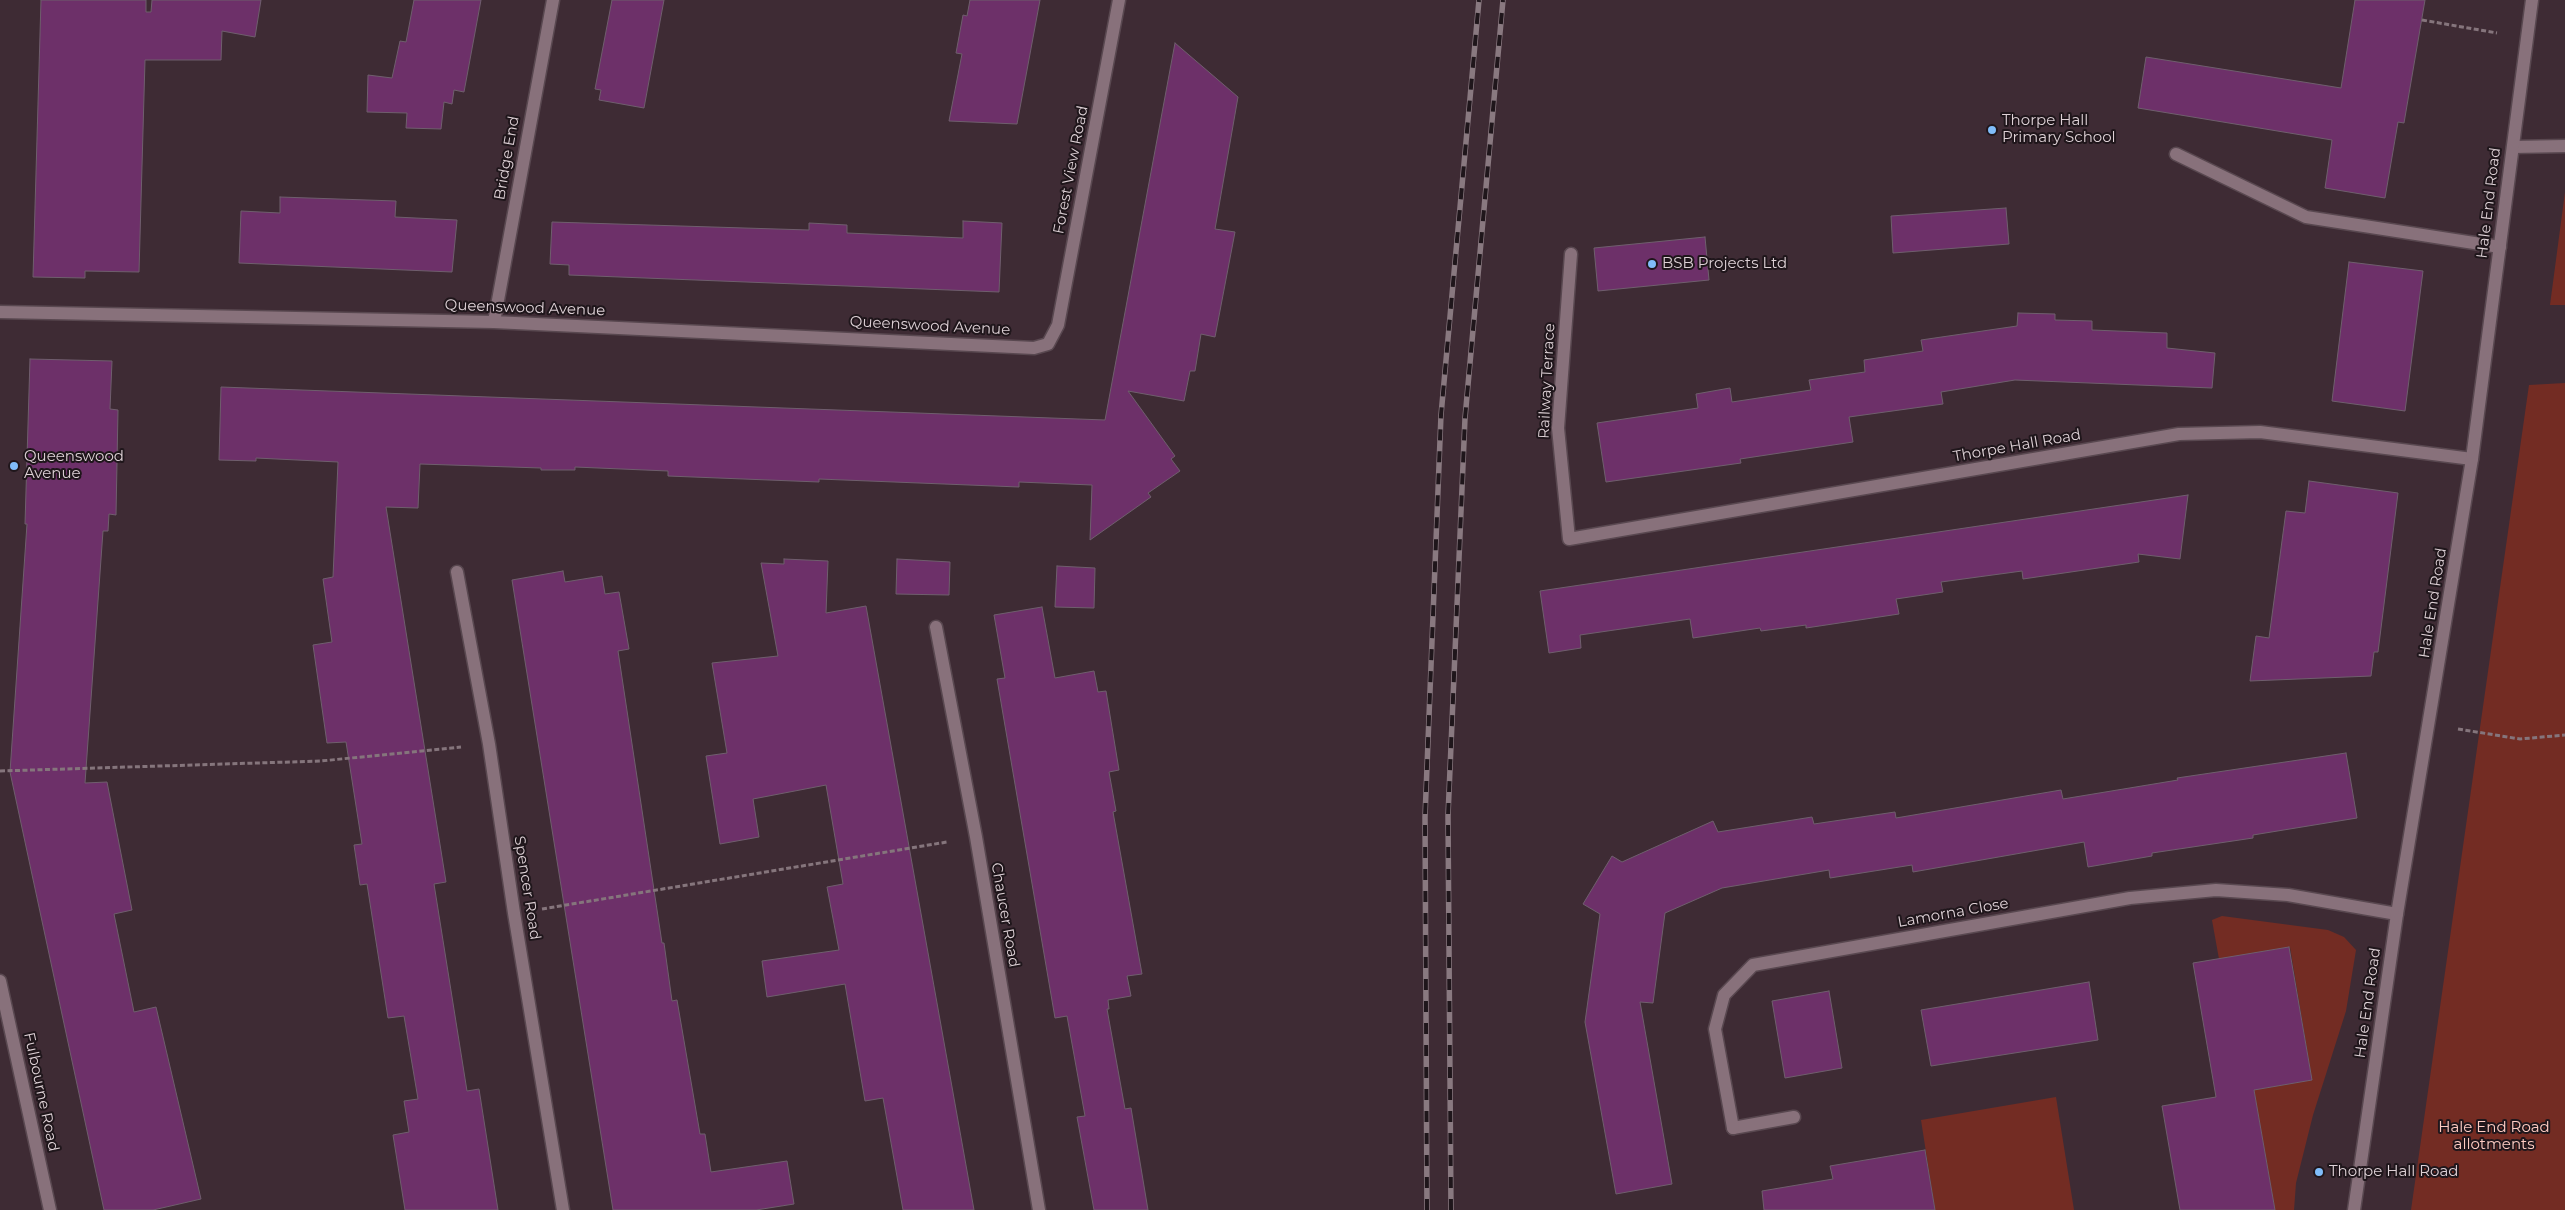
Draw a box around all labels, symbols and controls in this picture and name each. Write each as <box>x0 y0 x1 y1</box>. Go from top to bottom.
street label: Forest View Road <box>1050 104 1092 236</box>
place label: Thorpe Hall Primary School <box>2002 112 2116 147</box>
street label: Bridge End <box>491 115 523 201</box>
marker: Thorpe Hall Primary School <box>1986 124 1998 136</box>
street label: Hale End Road <box>2473 147 2505 259</box>
place label: BSB Projects Ltd <box>1662 255 1787 273</box>
marker: BSB Projects Ltd <box>1646 258 1658 270</box>
street label: Queenswood Avenue <box>444 296 606 320</box>
street label: Queenswood Avenue <box>849 313 1011 339</box>
street label: Railway Terrace <box>1535 323 1559 439</box>
street label: Thorpe Hall Road <box>1952 426 2082 466</box>
place label: Queenswood Avenue <box>24 448 124 483</box>
marker: Queenswood Avenue <box>8 460 20 472</box>
street label: Hale End Road <box>2415 546 2451 660</box>
street label: Spencer Road <box>510 835 544 941</box>
street label: Chaucer Road <box>987 861 1023 969</box>
street label: Lamorna Close <box>1896 894 2010 932</box>
street label: Hale End Road <box>2351 947 2385 1059</box>
street label: Fulbourne Road <box>20 1031 62 1153</box>
park label: Hale End Road allotments <box>2438 1119 2550 1154</box>
place label: Thorpe Hall Road <box>2329 1163 2458 1181</box>
marker: Thorpe Hall Road <box>2313 1166 2325 1178</box>

